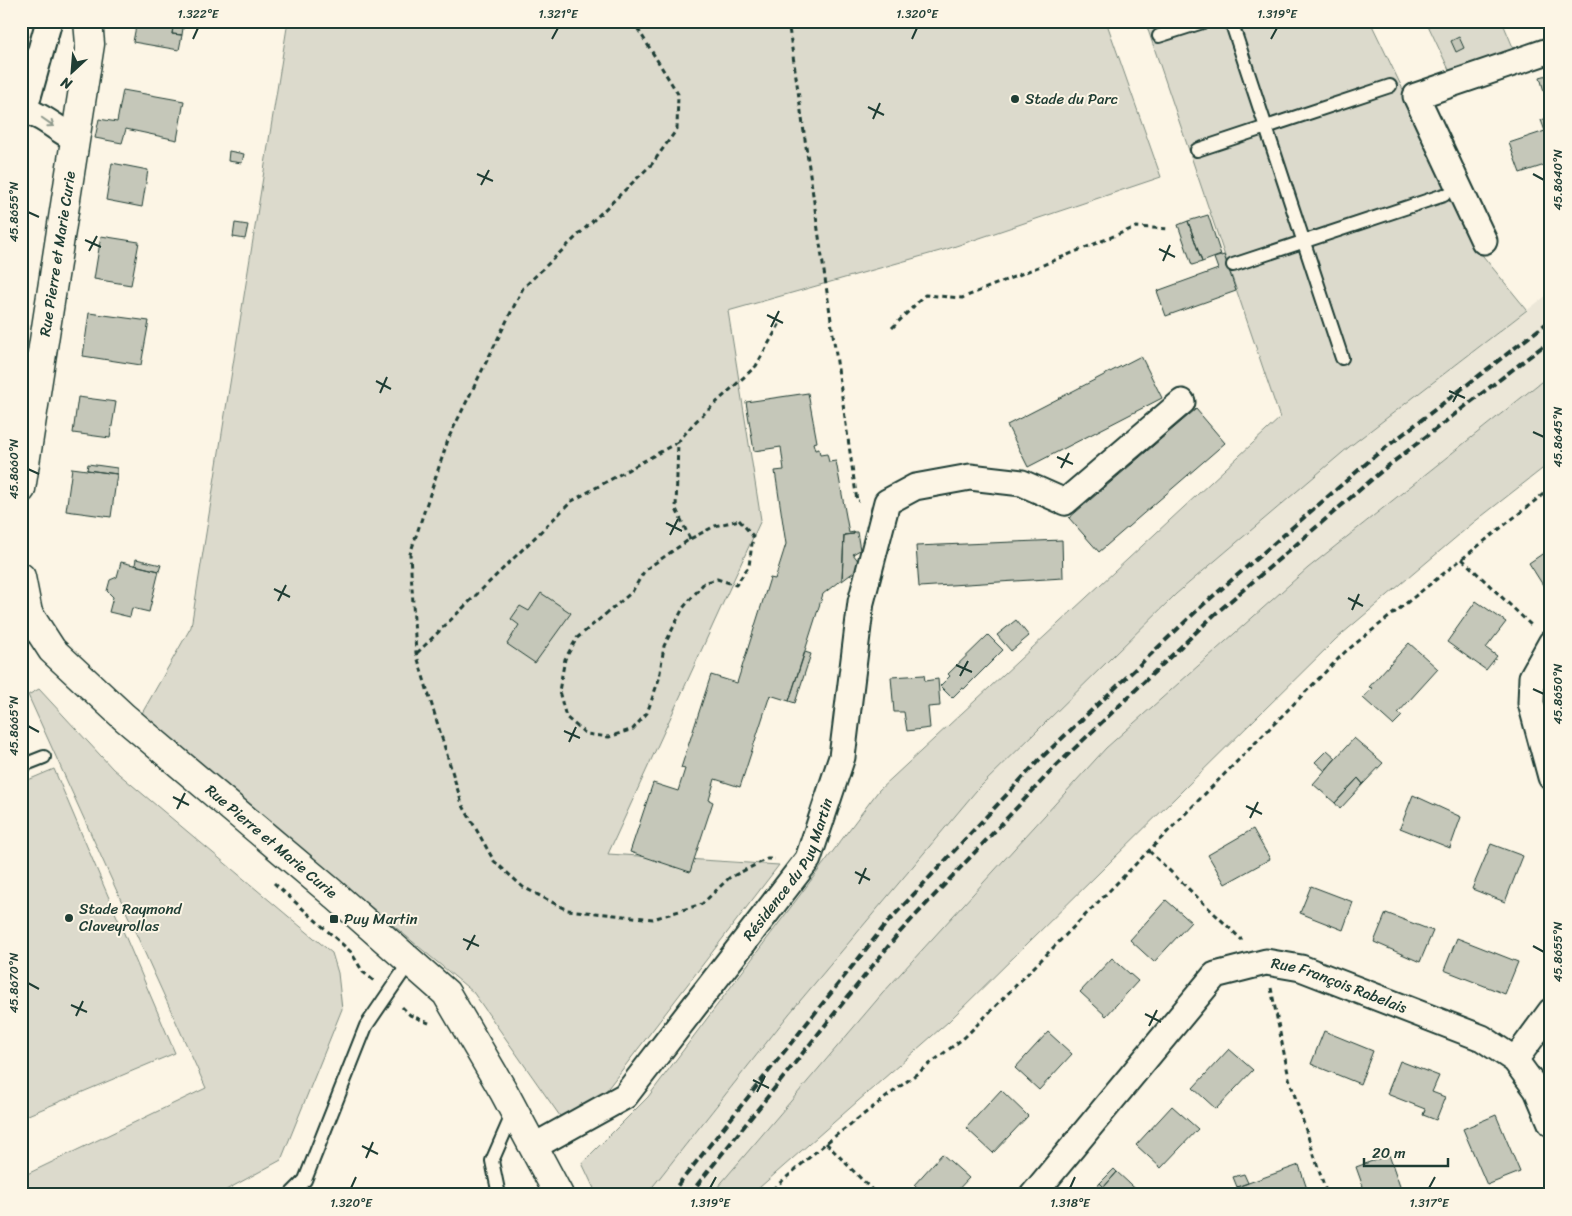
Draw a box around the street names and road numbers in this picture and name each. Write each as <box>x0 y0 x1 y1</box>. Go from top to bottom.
street label: Rue Pierre et Marie Curie <box>32 169 83 338</box>
street label: Rue Pierre et Marie Curie <box>199 778 344 905</box>
street label: Résidence du Puy Martin <box>736 795 840 947</box>
street label: Rue François Rabelais <box>1269 950 1412 1021</box>

